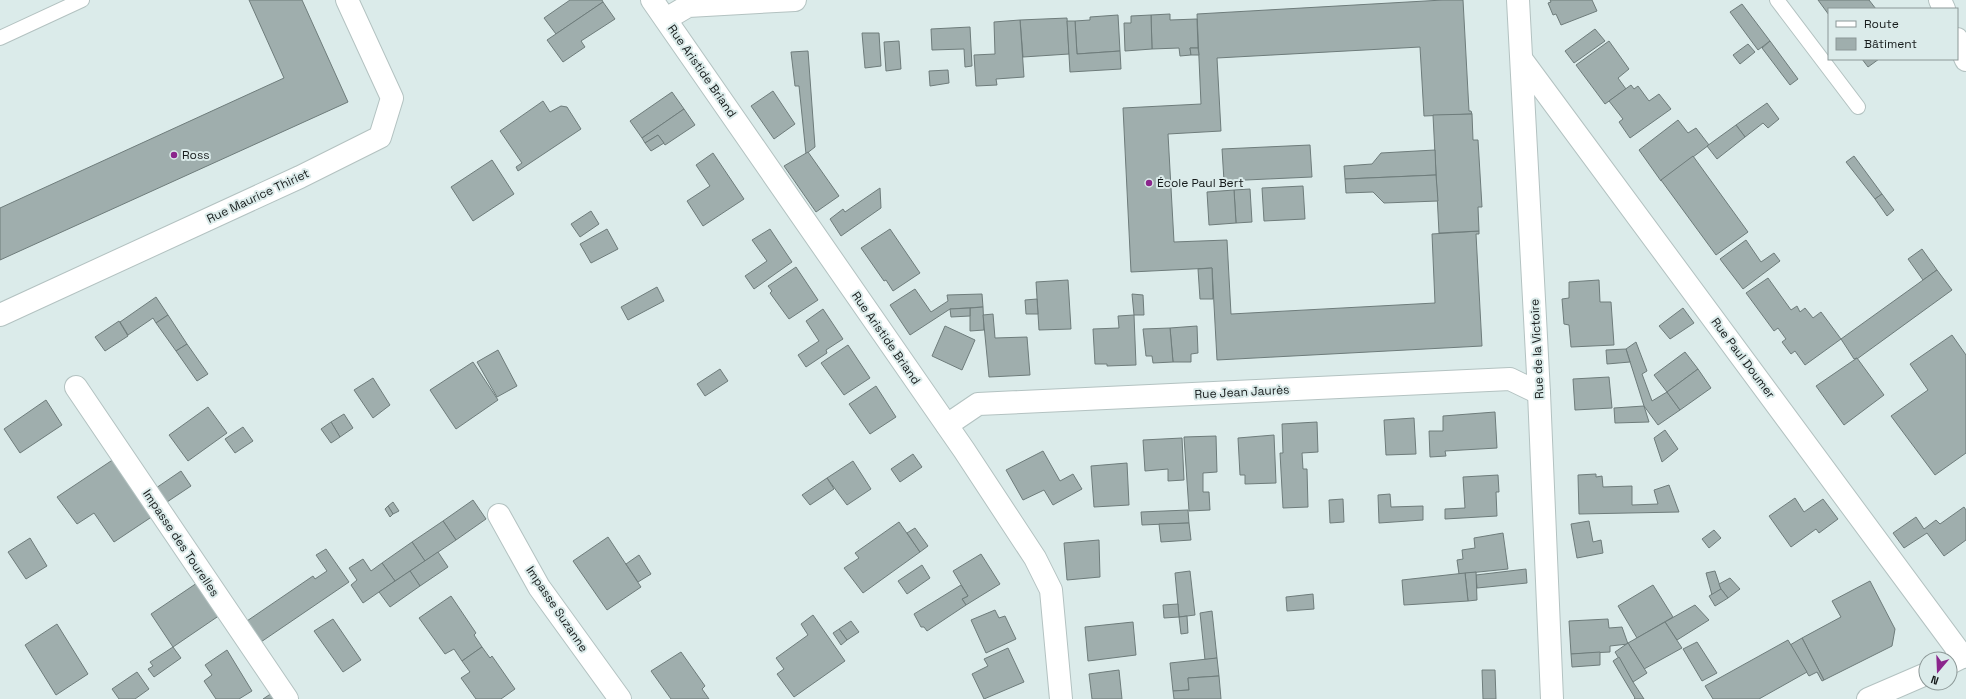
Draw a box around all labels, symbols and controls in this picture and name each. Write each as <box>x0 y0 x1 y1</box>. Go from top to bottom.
legend <box>1828 8 1958 60</box>
text: Route <box>1864 16 1899 32</box>
street label: Rue Aristide Briand <box>664 21 740 121</box>
text: Bâtiment <box>1864 36 1917 52</box>
place label: Ross <box>182 147 210 163</box>
marker: Ross <box>169 150 179 160</box>
street label: Rue Maurice Thiriet <box>204 165 312 227</box>
place label: École Paul Bert <box>1157 175 1244 191</box>
marker: École Paul Bert <box>1144 178 1154 188</box>
street label: Rue Aristide Briand <box>848 288 924 388</box>
street label: Rue de la Victoire <box>1526 299 1548 399</box>
street label: Rue Paul Doumer <box>1707 314 1779 402</box>
street label: Rue Jean Jaurès <box>1194 382 1290 402</box>
street label: Impasse des Tourelles <box>139 486 223 600</box>
street label: Impasse Suzanne <box>522 563 592 655</box>
north arrow <box>1918 651 1958 691</box>
text: N <box>1929 673 1941 688</box>

